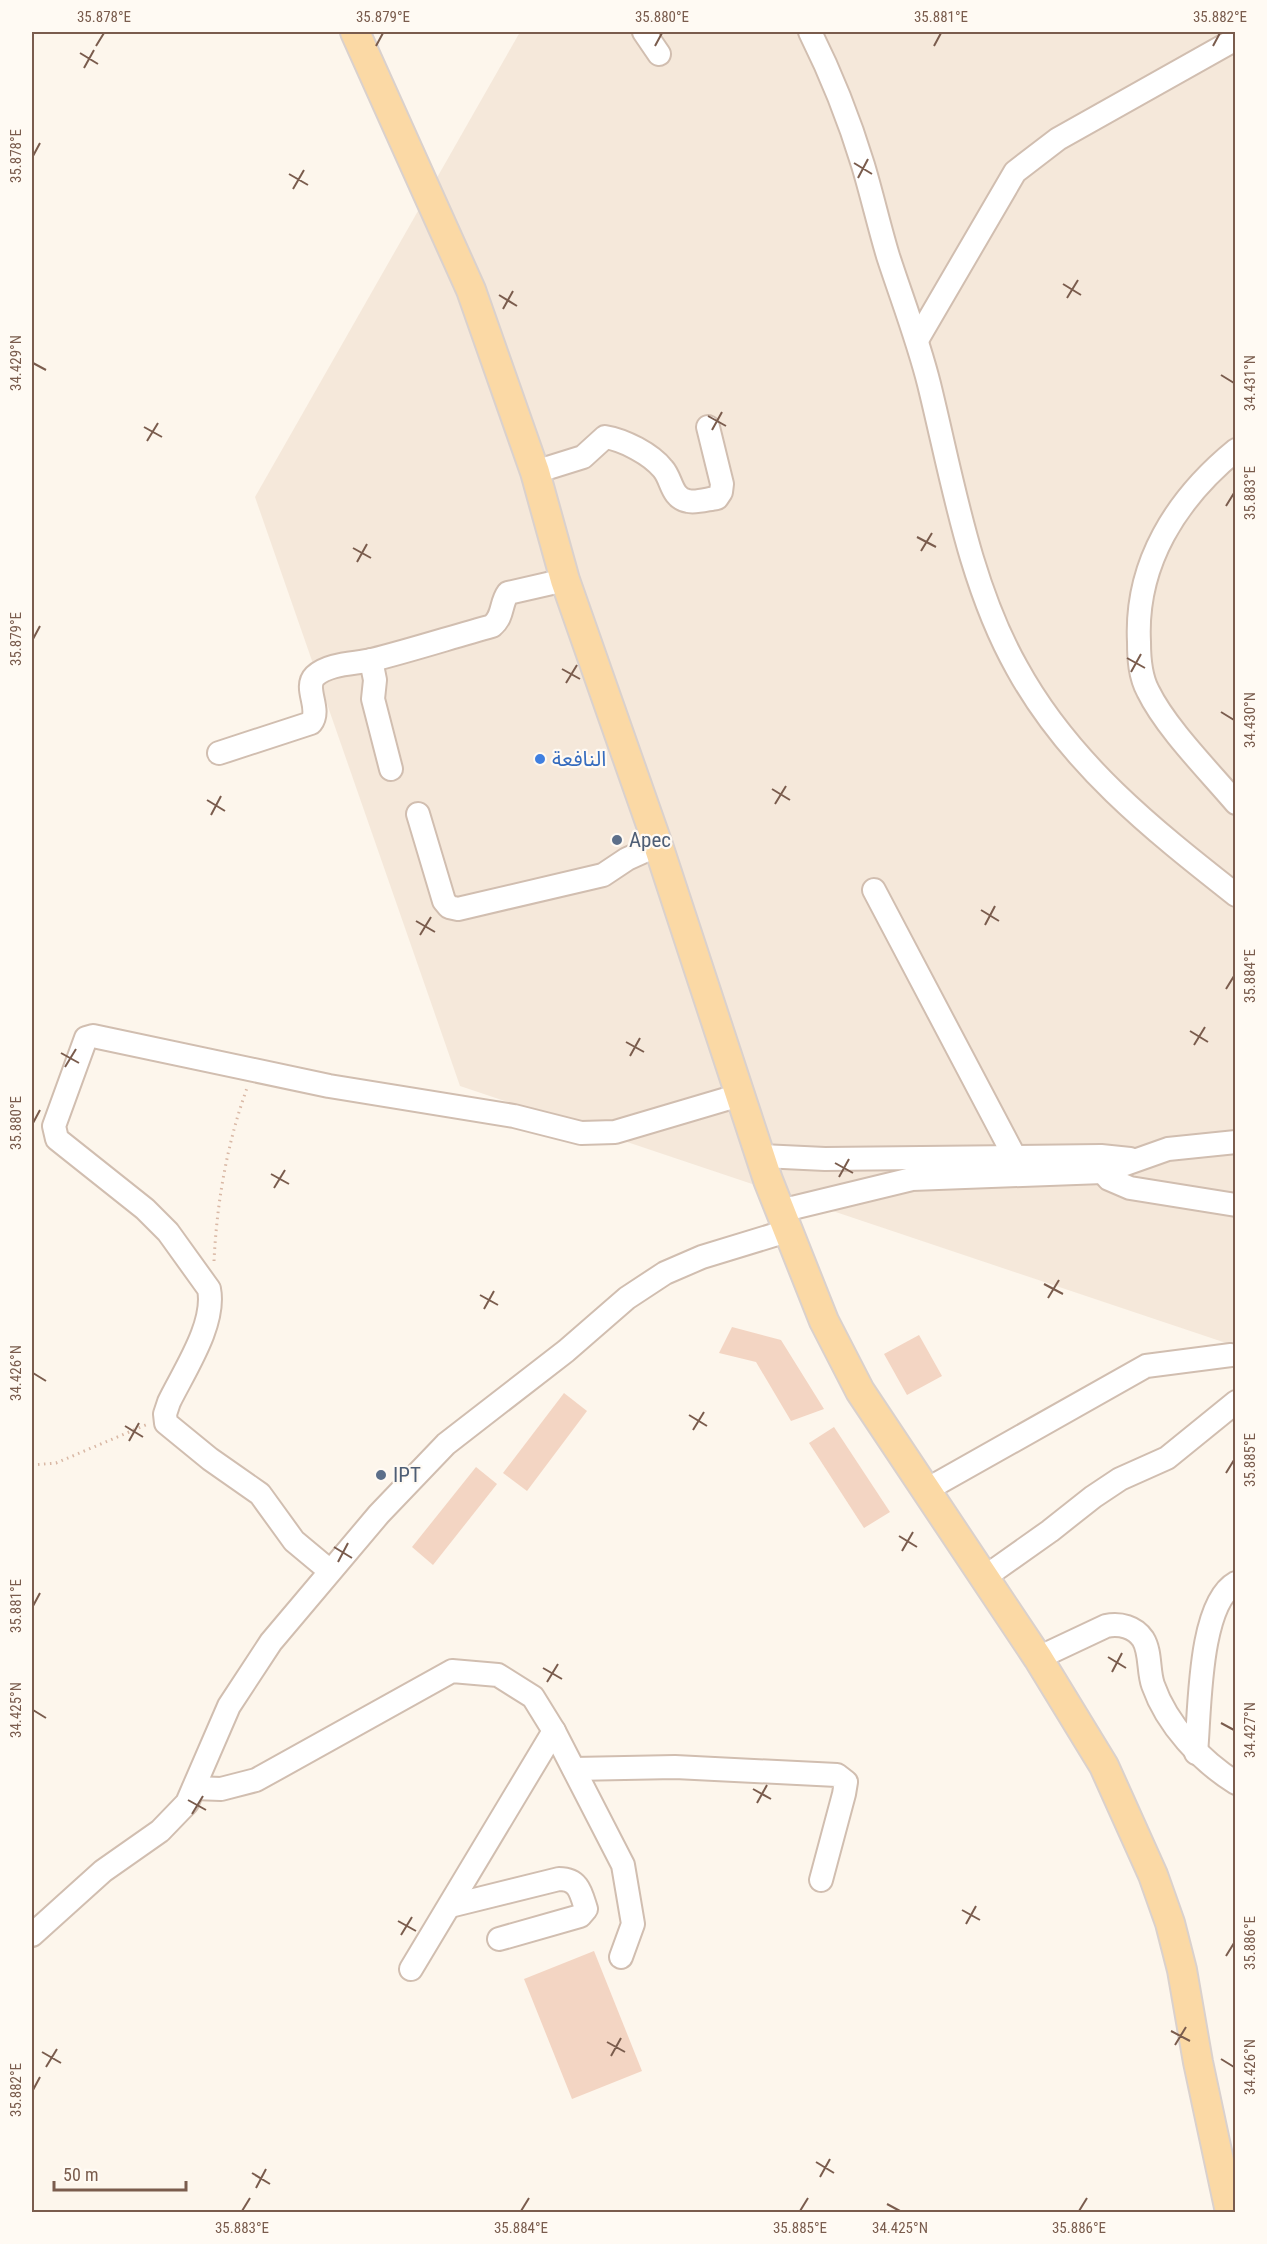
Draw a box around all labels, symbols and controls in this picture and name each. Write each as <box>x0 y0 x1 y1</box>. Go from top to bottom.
text: 35.878°E <box>77 8 131 26</box>
text: 35.879°E <box>356 8 410 26</box>
text: 35.880°E <box>635 8 689 26</box>
text: 35.881°E <box>914 8 968 26</box>
text: 35.882°E <box>1193 8 1247 26</box>
text: 35.878°E <box>7 129 25 183</box>
text: 34.429°N <box>7 335 25 391</box>
text: 34.431°N <box>1241 355 1259 411</box>
text: 35.883°E <box>1241 466 1259 520</box>
text: 35.879°E <box>7 612 25 666</box>
text: 34.430°N <box>1241 692 1259 748</box>
place label: النافعة <box>552 747 606 771</box>
marker: النافعة <box>533 752 547 766</box>
place label: Apec <box>629 828 671 852</box>
marker: Apec <box>610 833 624 847</box>
text: 35.884°E <box>1241 949 1259 1003</box>
text: 35.880°E <box>7 1096 25 1150</box>
text: 34.426°N <box>7 1345 25 1401</box>
text: 35.885°E <box>1241 1433 1259 1487</box>
place label: IPT <box>393 1463 421 1487</box>
marker: IPT <box>374 1468 388 1482</box>
text: 35.881°E <box>7 1579 25 1633</box>
text: 34.425°N <box>7 1682 25 1738</box>
text: 34.427°N <box>1241 1702 1259 1758</box>
text: 35.886°E <box>1241 1916 1259 1970</box>
text: 34.426°N <box>1241 2039 1259 2095</box>
text: 35.882°E <box>7 2063 25 2117</box>
scale bar <box>54 2154 186 2192</box>
text: 50 m <box>63 2164 98 2185</box>
text: 35.883°E <box>215 2219 269 2237</box>
text: 35.884°E <box>494 2219 548 2237</box>
text: 35.885°E <box>773 2219 827 2237</box>
text: 34.425°N <box>872 2219 928 2237</box>
text: 35.886°E <box>1052 2219 1106 2237</box>

